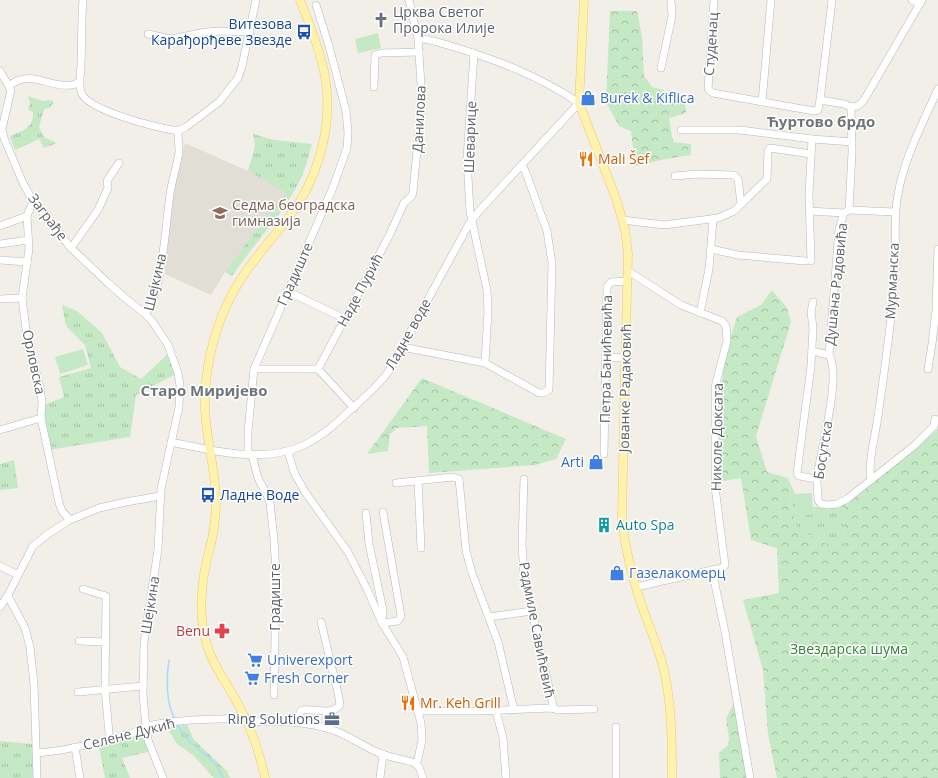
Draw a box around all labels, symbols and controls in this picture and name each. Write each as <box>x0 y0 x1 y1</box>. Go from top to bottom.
place label: Црква Светог Пророка Илије <box>393 2 495 37</box>
church icon: Црква Светог Пророка Илије <box>372 11 390 29</box>
street label: Студенац <box>699 11 722 76</box>
place label: Витезова Карађорђеве Звезде <box>151 14 292 49</box>
bus stop icon: Витезова Карађорђеве Звезде <box>295 23 313 41</box>
street label: Данилова <box>407 85 430 153</box>
place label: Burek & Kiflica <box>600 88 694 107</box>
shop icon: Burek & Kiflica <box>579 89 597 107</box>
street label: Шеварице <box>459 100 480 173</box>
district label: Ћуртово брдо <box>767 111 875 131</box>
place label: Mali Šef <box>598 149 651 168</box>
restaurant icon: Mali Šef <box>577 150 595 168</box>
street label: Заграђе <box>24 189 73 244</box>
place label: Седма београдска гимназија <box>232 195 355 230</box>
school or university icon: Седма београдска гимназија <box>211 204 229 222</box>
street label: Душана Радовића <box>820 222 851 346</box>
street label: Градиште <box>272 239 317 308</box>
street label: Мурманска <box>880 242 903 320</box>
street label: Наде Пурић <box>332 250 387 330</box>
street label: Шејкина <box>139 251 170 313</box>
street label: Ладне воде <box>380 295 435 373</box>
street label: Петра Банићевића <box>595 295 616 423</box>
street label: Јованке Радаковић <box>614 323 635 455</box>
street label: Орловска <box>18 328 51 396</box>
district label: Старо Миријево <box>141 380 268 400</box>
street label: Николе Доксата <box>706 383 727 491</box>
street label: Босутска <box>809 419 837 481</box>
place label: Arti <box>561 452 584 471</box>
shop icon: Arti <box>587 453 605 471</box>
place label: Ладне Воде <box>220 485 300 504</box>
bus stop icon: Ладне Воде <box>199 486 217 504</box>
place label: Auto Spa <box>616 515 675 534</box>
building icon: Auto Spa <box>595 516 613 534</box>
street label: Радмиле Савићевић <box>515 560 560 700</box>
street label: Градиште <box>265 563 284 631</box>
place label: Газелакомерц <box>629 563 726 582</box>
shop icon: Газелакомерц <box>608 564 626 582</box>
street label: Шејкина <box>136 574 163 635</box>
place label: Benu <box>176 621 210 640</box>
pharmacy icon: Benu <box>213 622 231 640</box>
park label: Звездарска шума <box>790 639 908 658</box>
place label: Univerexport <box>267 650 353 669</box>
supermarket icon: Univerexport <box>246 651 264 669</box>
place label: Fresh Corner <box>264 668 349 687</box>
supermarket icon: Fresh Corner <box>243 669 261 687</box>
place label: Mr. Keh Grill <box>420 693 501 712</box>
restaurant icon: Mr. Keh Grill <box>399 694 417 712</box>
place label: Ring Solutions <box>228 709 320 728</box>
office icon: Ring Solutions <box>323 710 341 728</box>
street label: Селене Дукић <box>81 713 177 754</box>

